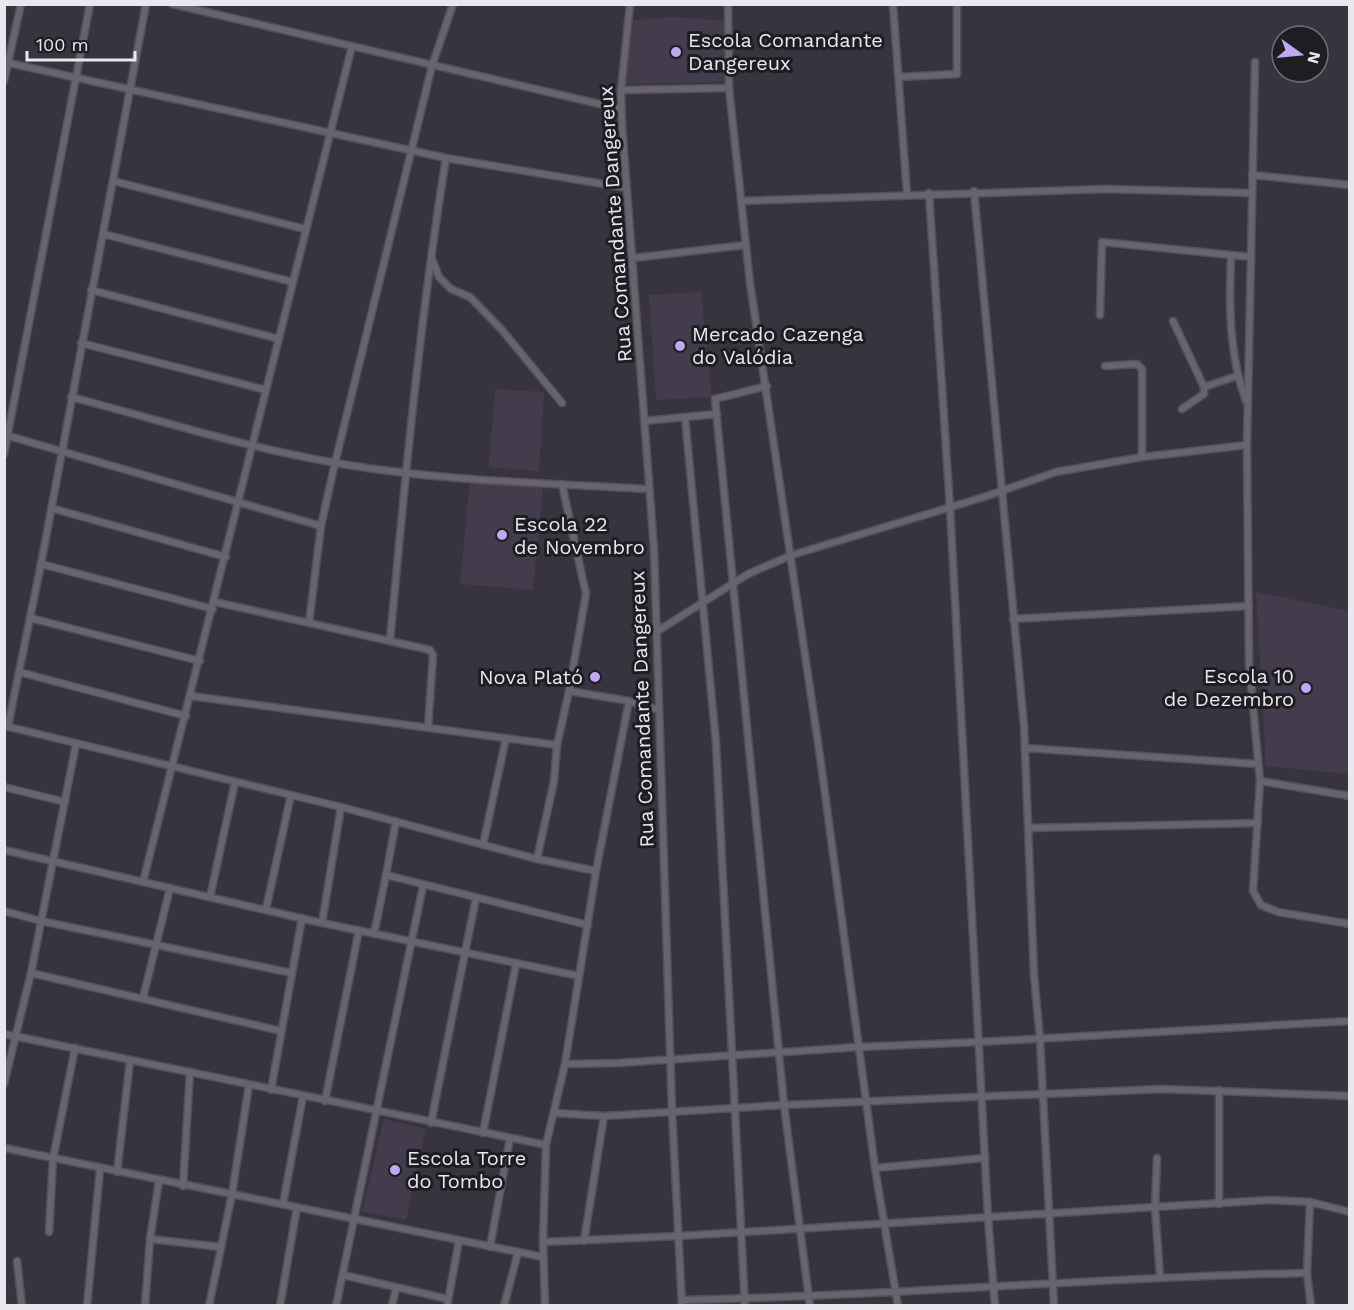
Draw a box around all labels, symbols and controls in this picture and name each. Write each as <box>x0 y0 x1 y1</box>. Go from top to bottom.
scale bar <box>27 24 135 62</box>
north arrow <box>1270 24 1330 84</box>
place label: Escola Comandante Dangereux <box>688 28 883 75</box>
text: 100 m <box>36 34 89 55</box>
marker: Escola Comandante Dangereux <box>669 45 683 59</box>
text: N <box>1303 50 1325 66</box>
street label: Rua Comandante Dangereux <box>593 85 637 363</box>
place label: Mercado Cazenga do Valódia <box>692 322 864 369</box>
marker: Mercado Cazenga do Valódia <box>673 339 687 353</box>
place label: Escola 22 de Novembro <box>514 512 645 559</box>
marker: Escola 22 de Novembro <box>495 528 509 542</box>
street label: Rua Comandante Dangereux <box>625 570 659 848</box>
place label: Escola 10 de Dezembro <box>1164 664 1294 711</box>
place label: Nova Plató <box>479 665 583 689</box>
marker: Nova Plató <box>588 670 602 684</box>
marker: Escola 10 de Dezembro <box>1299 681 1313 695</box>
place label: Escola Torre do Tombo <box>407 1146 526 1193</box>
marker: Escola Torre do Tombo <box>388 1163 402 1177</box>

